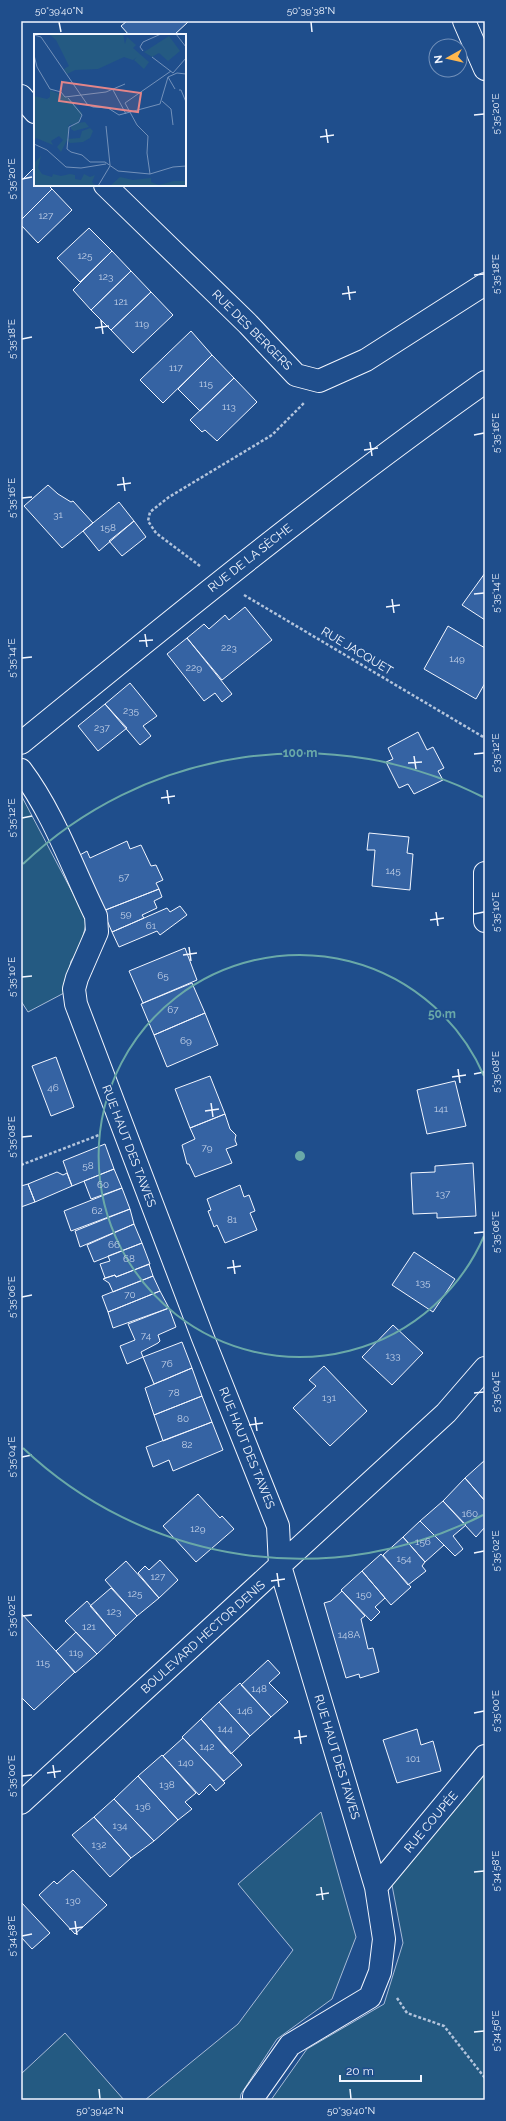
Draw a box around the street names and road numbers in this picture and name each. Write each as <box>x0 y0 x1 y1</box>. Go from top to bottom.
street label: RUE DES BERGERS <box>209 287 295 373</box>
street label: RUE DE LA SÈCHE <box>205 521 295 595</box>
street label: RUE JACQUET <box>319 624 396 678</box>
street label: RUE HAUT DES TAWES <box>99 1083 159 1209</box>
street label: RUE HAUT DES TAWES <box>216 1385 278 1511</box>
street label: BOULEVARD HECTOR DENIS <box>138 1578 268 1696</box>
street label: RUE HAUT DES TAWES <box>311 1693 363 1821</box>
street label: RUE COUPÉE <box>401 1789 461 1855</box>

